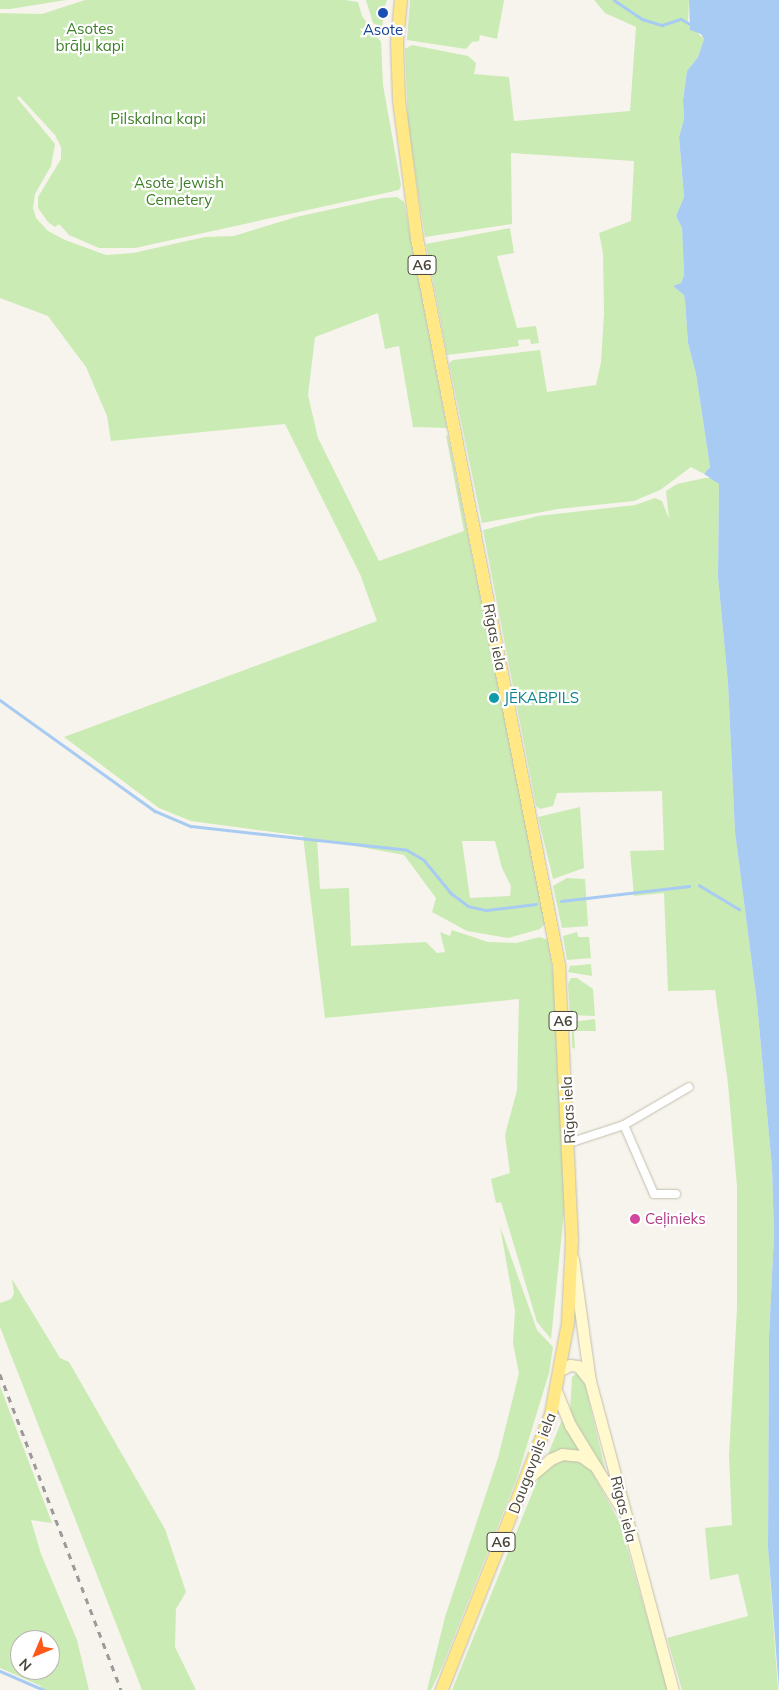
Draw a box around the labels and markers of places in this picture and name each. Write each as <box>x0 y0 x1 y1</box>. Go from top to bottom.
marker: Asote <box>377 7 389 19</box>
place label: Asote <box>363 21 403 39</box>
place label: JĒKABPILS <box>504 689 579 707</box>
marker: JĒKABPILS <box>488 692 500 704</box>
place label: Ceļinieks <box>645 1210 706 1228</box>
marker: Ceļinieks <box>629 1213 641 1225</box>

